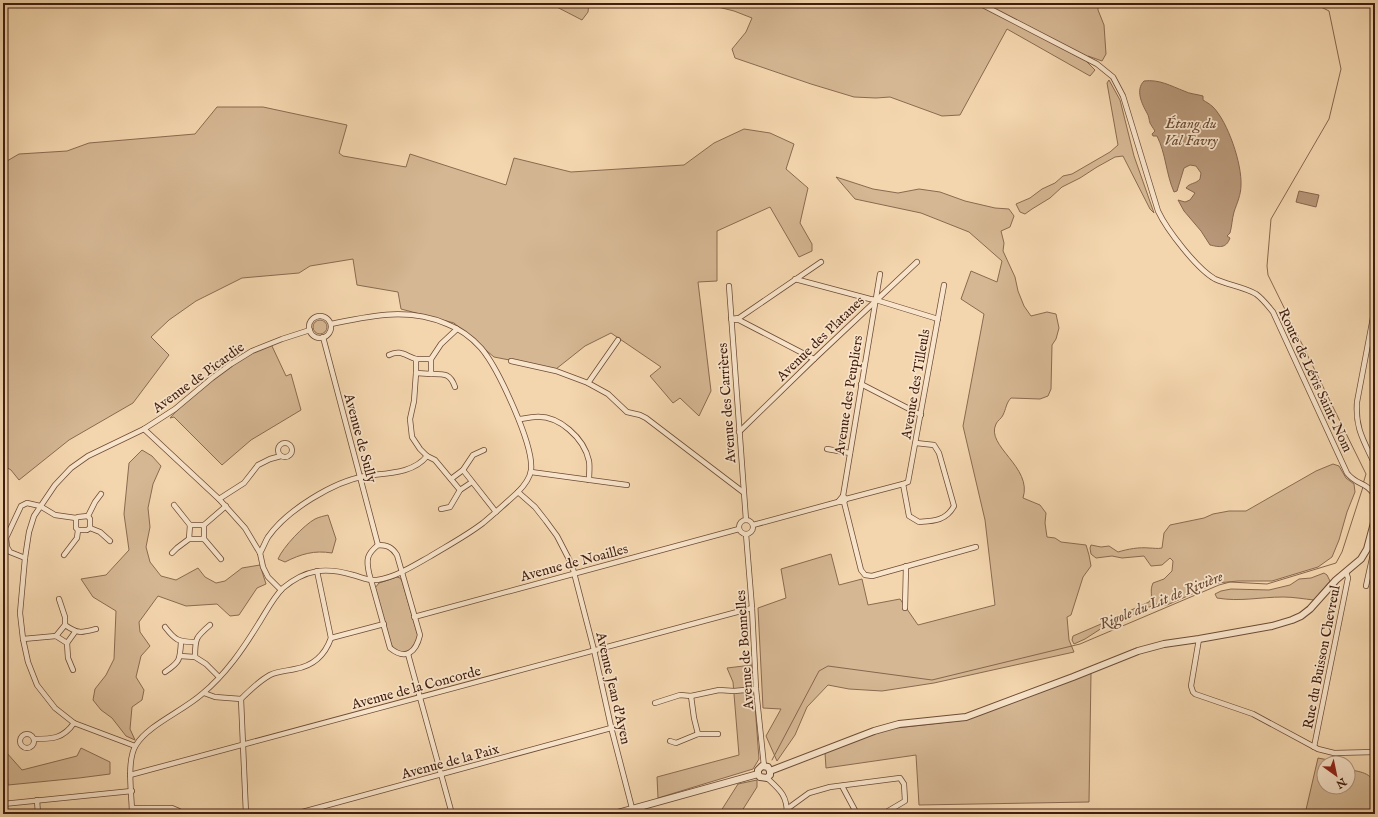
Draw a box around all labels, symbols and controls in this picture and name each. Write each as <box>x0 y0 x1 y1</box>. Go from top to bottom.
water label: Étang du Val Favry <box>1164 114 1218 150</box>
street label: Avenue des Platanes <box>772 292 868 386</box>
street label: Route de Lévis Saint-Nom <box>1274 306 1356 455</box>
street label: Avenue des Tilleuls <box>897 328 935 442</box>
street label: Avenue des Peupliers <box>830 334 867 457</box>
street label: Avenue de Picardie <box>148 338 249 418</box>
street label: Avenue des Carrières <box>714 342 740 465</box>
street label: Avenue de Sully <box>339 391 381 485</box>
street label: Avenue de Noailles <box>517 540 630 586</box>
water label: Rigole du Lit de Rivière <box>1097 567 1226 635</box>
street label: Rue du Buisson Chevreul <box>1299 584 1345 731</box>
street label: Avenue de Bonnelles <box>732 589 758 711</box>
street label: Avenue Jean d'Ayen <box>591 629 635 747</box>
street label: Avenue de la Concorde <box>349 662 483 714</box>
street label: Avenue de la Paix <box>399 740 501 784</box>
north arrow <box>1316 755 1356 795</box>
text: N <box>1333 774 1350 791</box>

